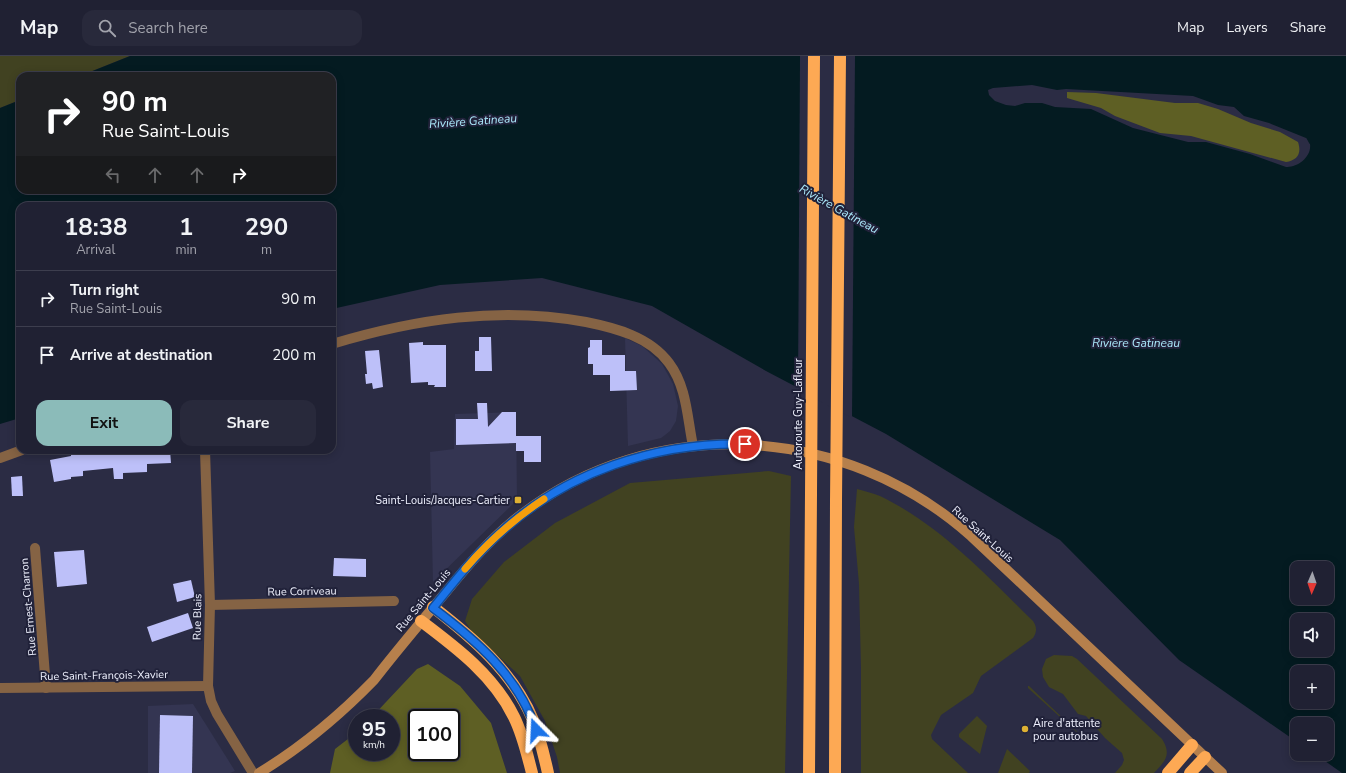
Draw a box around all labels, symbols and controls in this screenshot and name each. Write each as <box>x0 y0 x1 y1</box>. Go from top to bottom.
search box <box>82 10 362 46</box>
text: Map <box>20 15 58 41</box>
icon: search <box>96 17 118 39</box>
text: Search here <box>128 18 208 38</box>
text: Map <box>1177 18 1204 37</box>
text: Layers <box>1226 18 1268 37</box>
text: Share <box>1290 18 1326 37</box>
text: 90 m <box>102 83 168 121</box>
icon: right <box>36 88 88 140</box>
water label: Rivière Gatineau <box>428 110 518 132</box>
text: Rue Saint-Louis <box>102 119 230 143</box>
icon: left <box>102 164 124 186</box>
icon: ahead <box>144 164 166 186</box>
icon: ahead <box>186 164 208 186</box>
icon: right <box>228 164 250 186</box>
water label: Rivière Gatineau <box>797 181 882 238</box>
text: 18:38 <box>64 211 127 243</box>
text: 1 <box>179 211 193 243</box>
text: 290 <box>245 211 288 243</box>
text: Arrival <box>76 241 115 259</box>
text: min <box>175 241 197 259</box>
text: m <box>261 241 272 259</box>
text: Turn right <box>70 280 139 300</box>
icon: right <box>36 288 58 310</box>
text: 90 m <box>281 289 316 309</box>
text: Rue Saint-Louis <box>70 300 162 318</box>
water label: Rivière Gatineau <box>1092 335 1180 351</box>
icon: arrive <box>36 344 58 366</box>
text: Arrive at destination <box>70 345 213 365</box>
text: 200 m <box>272 345 316 365</box>
street label: Autoroute Guy-Lafleur <box>791 358 806 470</box>
button: Exit <box>36 400 172 446</box>
button: Share <box>180 400 316 446</box>
pin <box>728 427 762 461</box>
icon: arrive <box>734 433 756 455</box>
place label: Saint-Louis/Jacques-Cartier <box>375 493 510 508</box>
marker: Saint-Louis/Jacques-Cartier <box>513 495 523 505</box>
street label: Rue Saint-Louis <box>949 503 1017 566</box>
street label: Rue Ernest-Charron <box>17 558 40 656</box>
north arrow <box>1290 561 1334 605</box>
map controls <box>1290 561 1334 761</box>
street label: Rue Saint-Louis <box>393 566 454 635</box>
street label: Rue Corriveau <box>267 583 337 600</box>
street label: Rue Blais <box>190 594 205 640</box>
button: sound <box>1290 613 1334 657</box>
button: + <box>1290 665 1334 709</box>
street label: Rue Saint-François-Xavier <box>40 667 168 684</box>
speed limit sign: 100 <box>408 709 460 761</box>
position arrow <box>515 709 557 751</box>
text: 95 <box>362 716 386 743</box>
place label: Aire d'attente pour autobus <box>1033 716 1100 744</box>
button: − <box>1290 717 1334 761</box>
marker: Aire d'attente pour autobus <box>1020 724 1030 734</box>
text: km/h <box>363 738 385 752</box>

